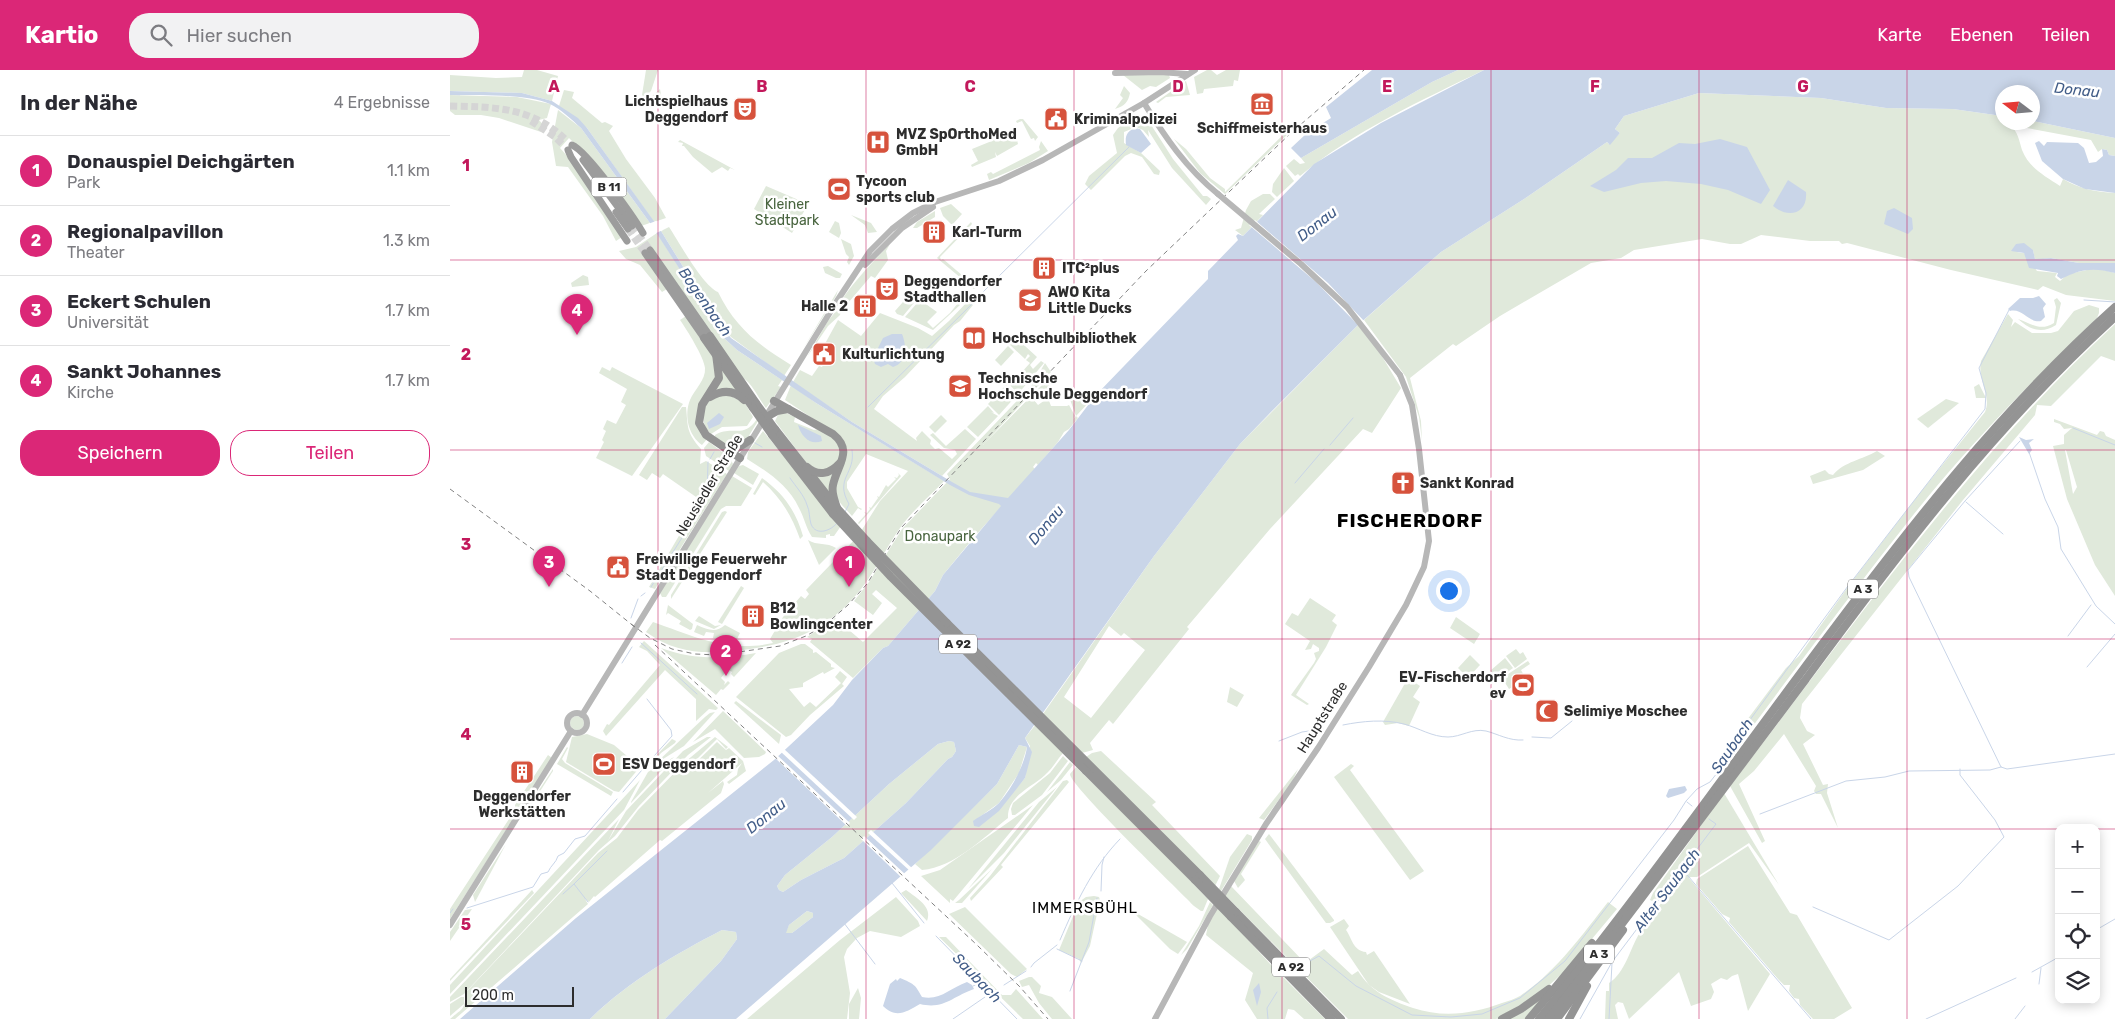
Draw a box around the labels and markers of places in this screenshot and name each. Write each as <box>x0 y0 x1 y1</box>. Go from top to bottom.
museum icon: Schiffmeisterhaus <box>1249 91 1275 117</box>
place label: Lichtspielhaus Deggendorf <box>625 93 729 126</box>
theatre icon: Lichtspielhaus Deggendorf <box>732 96 758 122</box>
public building icon: Kriminalpolizei <box>1043 106 1069 132</box>
place label: Kriminalpolizei <box>1074 111 1177 128</box>
place label: Schiffmeisterhaus <box>1197 120 1327 137</box>
place label: MVZ SpOrthoMed GmbH <box>896 126 1017 159</box>
hospital icon: MVZ SpOrthoMed GmbH <box>865 129 891 155</box>
place label: Tycoon sports club <box>856 173 935 206</box>
sports icon: Tycoon sports club <box>826 176 852 202</box>
building icon: Karl-Turm <box>921 219 947 245</box>
place label: Karl-Turm <box>952 224 1022 241</box>
building icon: ITC²plus <box>1031 255 1057 281</box>
place label: ITC²plus <box>1062 260 1120 277</box>
place label: Deggendorfer Stadthallen <box>904 273 1003 306</box>
theatre icon: Deggendorfer Stadthallen <box>874 276 900 302</box>
place label: AWO Kita Little Ducks <box>1048 284 1132 317</box>
school or university icon: AWO Kita Little Ducks <box>1017 287 1043 313</box>
building icon: Halle 2 <box>852 293 878 319</box>
pin: 4 <box>561 294 593 335</box>
place label: Halle 2 <box>801 298 848 315</box>
library icon: Hochschulbibliothek <box>961 325 987 351</box>
place label: Hochschulbibliothek <box>992 330 1138 347</box>
public building icon: Kulturlichtung <box>811 341 837 367</box>
place label: Kulturlichtung <box>842 346 945 363</box>
place label: Technische Hochschule Deggendorf <box>978 370 1148 403</box>
school or university icon: Technische Hochschule Deggendorf <box>947 373 973 399</box>
church icon: Sankt Konrad <box>1390 470 1416 496</box>
place label: Sankt Konrad <box>1420 475 1514 492</box>
pin: 3 <box>533 546 565 587</box>
pin: 1 <box>833 546 865 587</box>
place label: Freiwillige Feuerwehr Stadt Deggendorf <box>636 551 787 584</box>
public building icon: Freiwillige Feuerwehr Stadt Deggendorf <box>605 554 631 580</box>
place label: B12 Bowlingcenter <box>770 600 873 633</box>
building icon: B12 Bowlingcenter <box>740 603 766 629</box>
pin: 2 <box>710 635 742 676</box>
place label: EV-Fischerdorf ev <box>1399 669 1507 702</box>
sports icon: EV-Fischerdorf ev <box>1510 672 1536 698</box>
mosque icon: Selimiye Moschee <box>1534 698 1560 724</box>
place label: Selimiye Moschee <box>1564 703 1688 720</box>
sports icon: ESV Deggendorf <box>591 751 617 777</box>
place label: ESV Deggendorf <box>622 756 736 773</box>
building icon: Deggendorfer Werkstätten <box>509 759 535 785</box>
place label: Deggendorfer Werkstätten <box>473 788 572 821</box>

